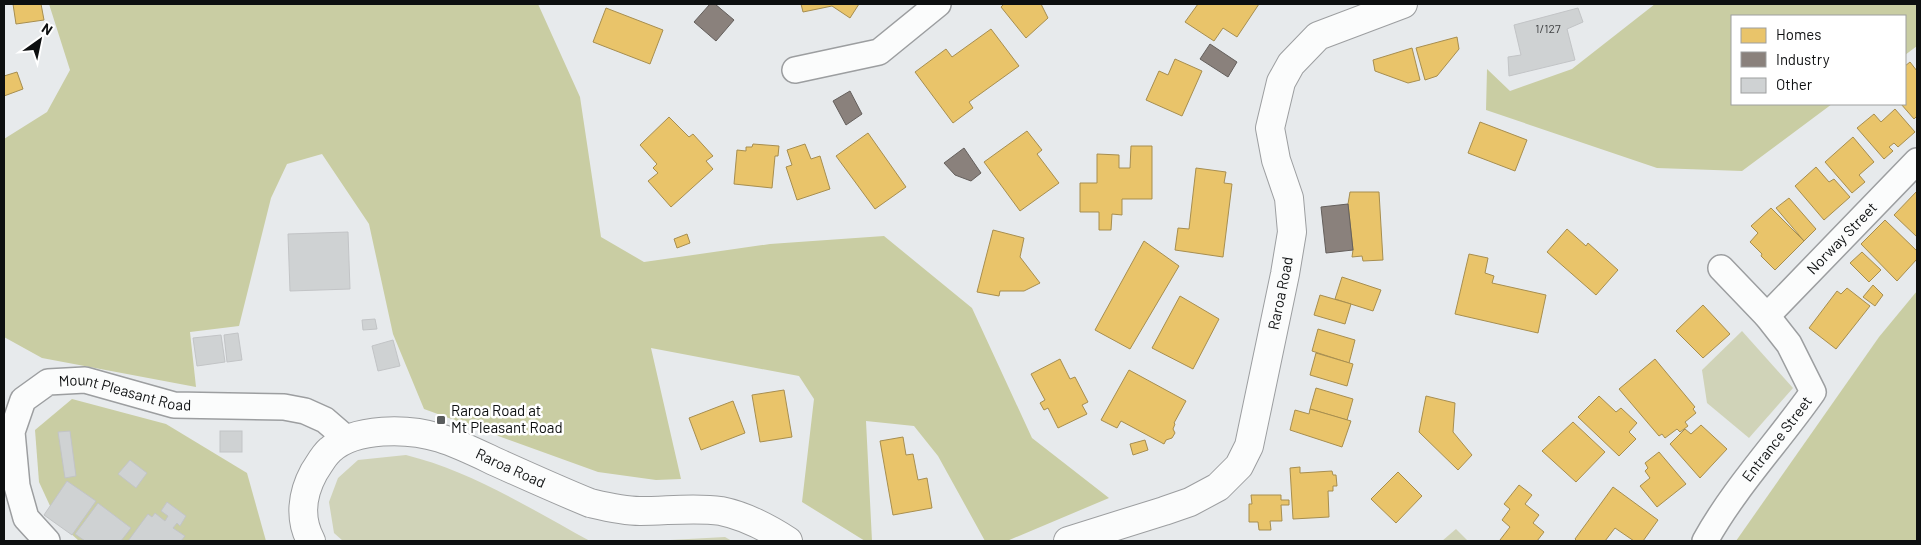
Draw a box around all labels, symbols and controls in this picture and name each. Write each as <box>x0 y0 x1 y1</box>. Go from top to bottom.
north arrow <box>15 15 65 65</box>
legend <box>1731 15 1906 105</box>
text: N <box>39 19 56 38</box>
house number: 1/127 <box>1535 21 1561 35</box>
text: Homes <box>1776 25 1821 43</box>
text: Industry <box>1776 50 1830 68</box>
text: Other <box>1776 75 1813 93</box>
street label: Norway Street <box>1802 198 1880 278</box>
street label: Raroa Road <box>1264 255 1296 331</box>
street label: Mount Pleasant Road <box>58 370 191 413</box>
street label: Entrance Street <box>1738 392 1815 485</box>
place label: Raroa Road at Mt Pleasant Road <box>451 401 563 436</box>
marker: Raroa Road at Mt Pleasant Road <box>435 414 447 426</box>
street label: Raroa Road <box>473 444 548 491</box>

